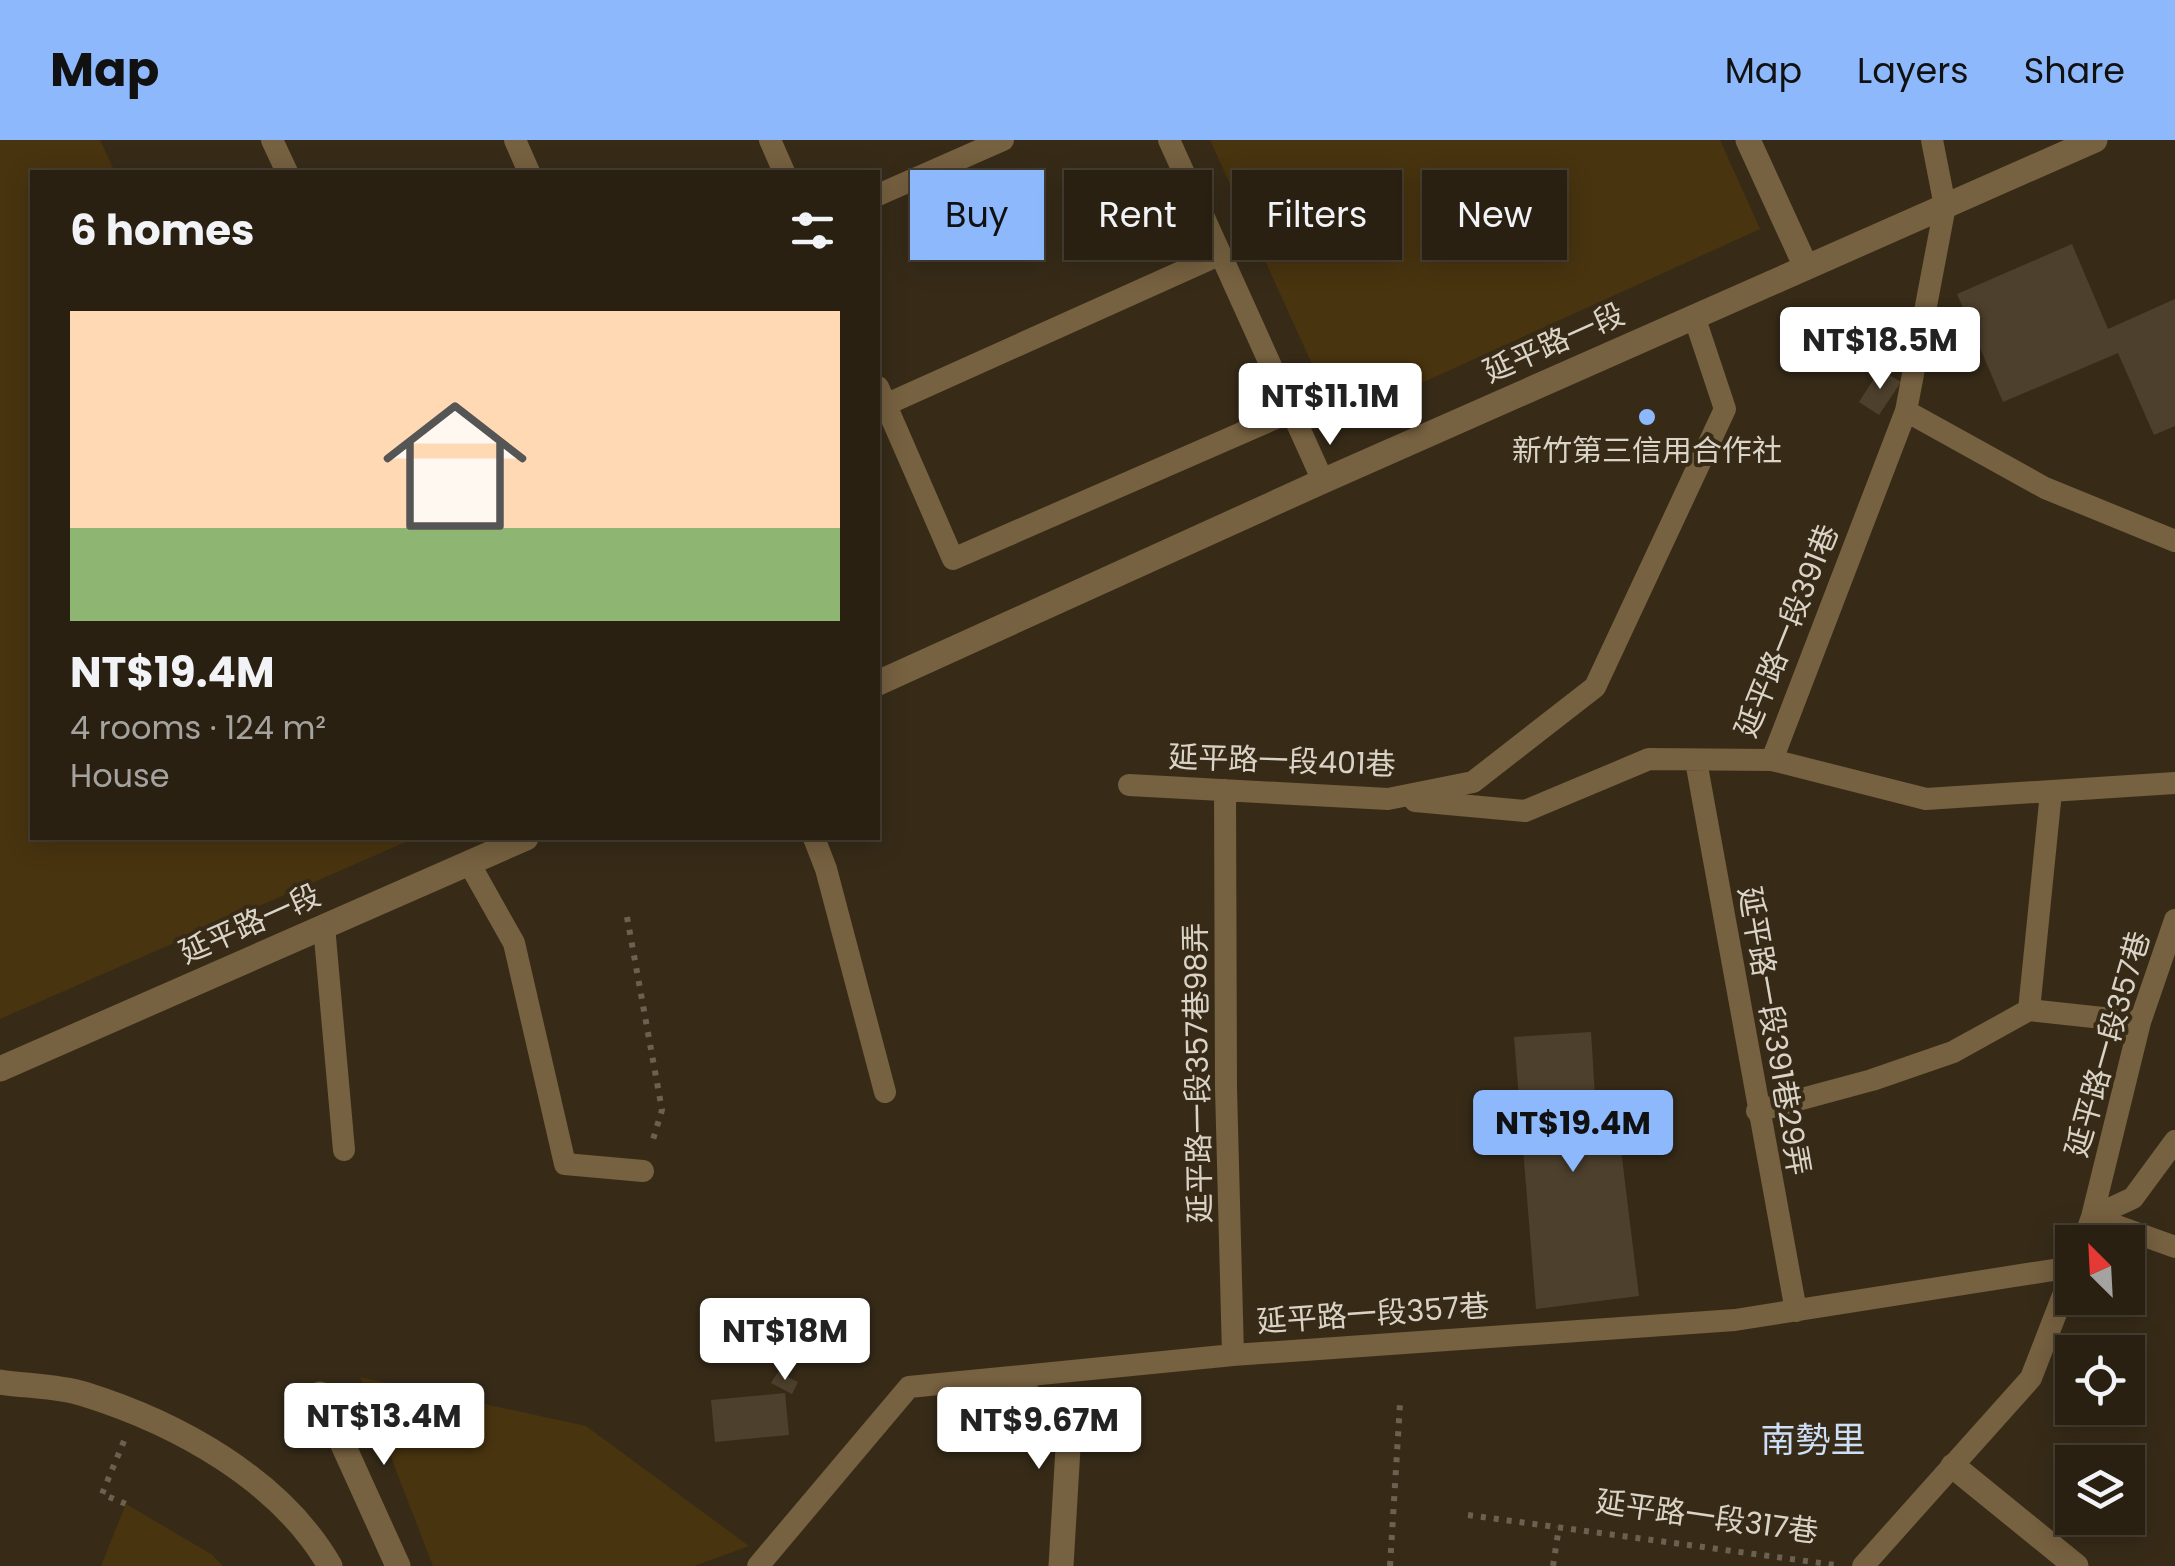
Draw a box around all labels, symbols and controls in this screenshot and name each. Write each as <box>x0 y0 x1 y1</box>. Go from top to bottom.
text: Map <box>50 36 159 103</box>
text: Map <box>1725 46 1802 95</box>
text: Layers <box>1857 46 1969 95</box>
text: Share <box>2024 46 2125 95</box>
chip: Buy <box>910 170 1044 260</box>
chip: Rent <box>1064 170 1212 260</box>
chip: Filters <box>1232 170 1402 260</box>
chip: New <box>1422 170 1567 260</box>
text: 6 homes <box>70 201 255 260</box>
icon: filters <box>785 203 840 258</box>
street label: 延平路一段 <box>1477 292 1631 393</box>
pin: NT$18.5M <box>1777 307 1983 392</box>
text: NT$18.5M <box>1802 317 1958 362</box>
pin: NT$11.1M <box>1227 363 1433 448</box>
text: NT$11.1M <box>1261 373 1399 418</box>
icon: home <box>365 376 545 556</box>
marker: 新竹第三信用合作社 <box>1636 406 1658 428</box>
place label: 新竹第三信用合作社 <box>1512 429 1782 472</box>
street label: 延平路一段391巷 <box>1724 518 1849 744</box>
text: NT$19.4M <box>70 643 275 702</box>
text: 4 rooms · 124 m² <box>70 705 326 750</box>
street label: 延平路一段401巷 <box>1168 735 1396 786</box>
text: House <box>70 753 170 798</box>
street label: 延平路一段 <box>173 873 327 974</box>
street label: 延平路一段391巷29弄 <box>1728 883 1821 1179</box>
street label: 延平路一段357巷98弄 <box>1173 922 1222 1224</box>
street label: 延平路一段357巷 <box>2055 926 2160 1162</box>
pin: NT$19.4M <box>1470 1090 1676 1175</box>
text: NT$19.4M <box>1495 1100 1651 1145</box>
north arrow <box>2055 1225 2145 1315</box>
map controls <box>2055 1225 2145 1535</box>
street label: 延平路一段357巷 <box>1255 1284 1491 1343</box>
pin: NT$18M <box>704 1298 866 1383</box>
text: NT$18M <box>722 1308 848 1353</box>
button: locate <box>2055 1335 2145 1425</box>
pin: NT$13.4M <box>281 1383 487 1468</box>
pin: NT$9.67M <box>936 1387 1142 1472</box>
text: NT$13.4M <box>306 1393 462 1438</box>
text: NT$9.67M <box>959 1397 1119 1442</box>
district label: 南勢里 <box>1760 1415 1866 1464</box>
button: layers <box>2055 1445 2145 1535</box>
street label: 延平路一段317巷 <box>1593 1480 1821 1553</box>

